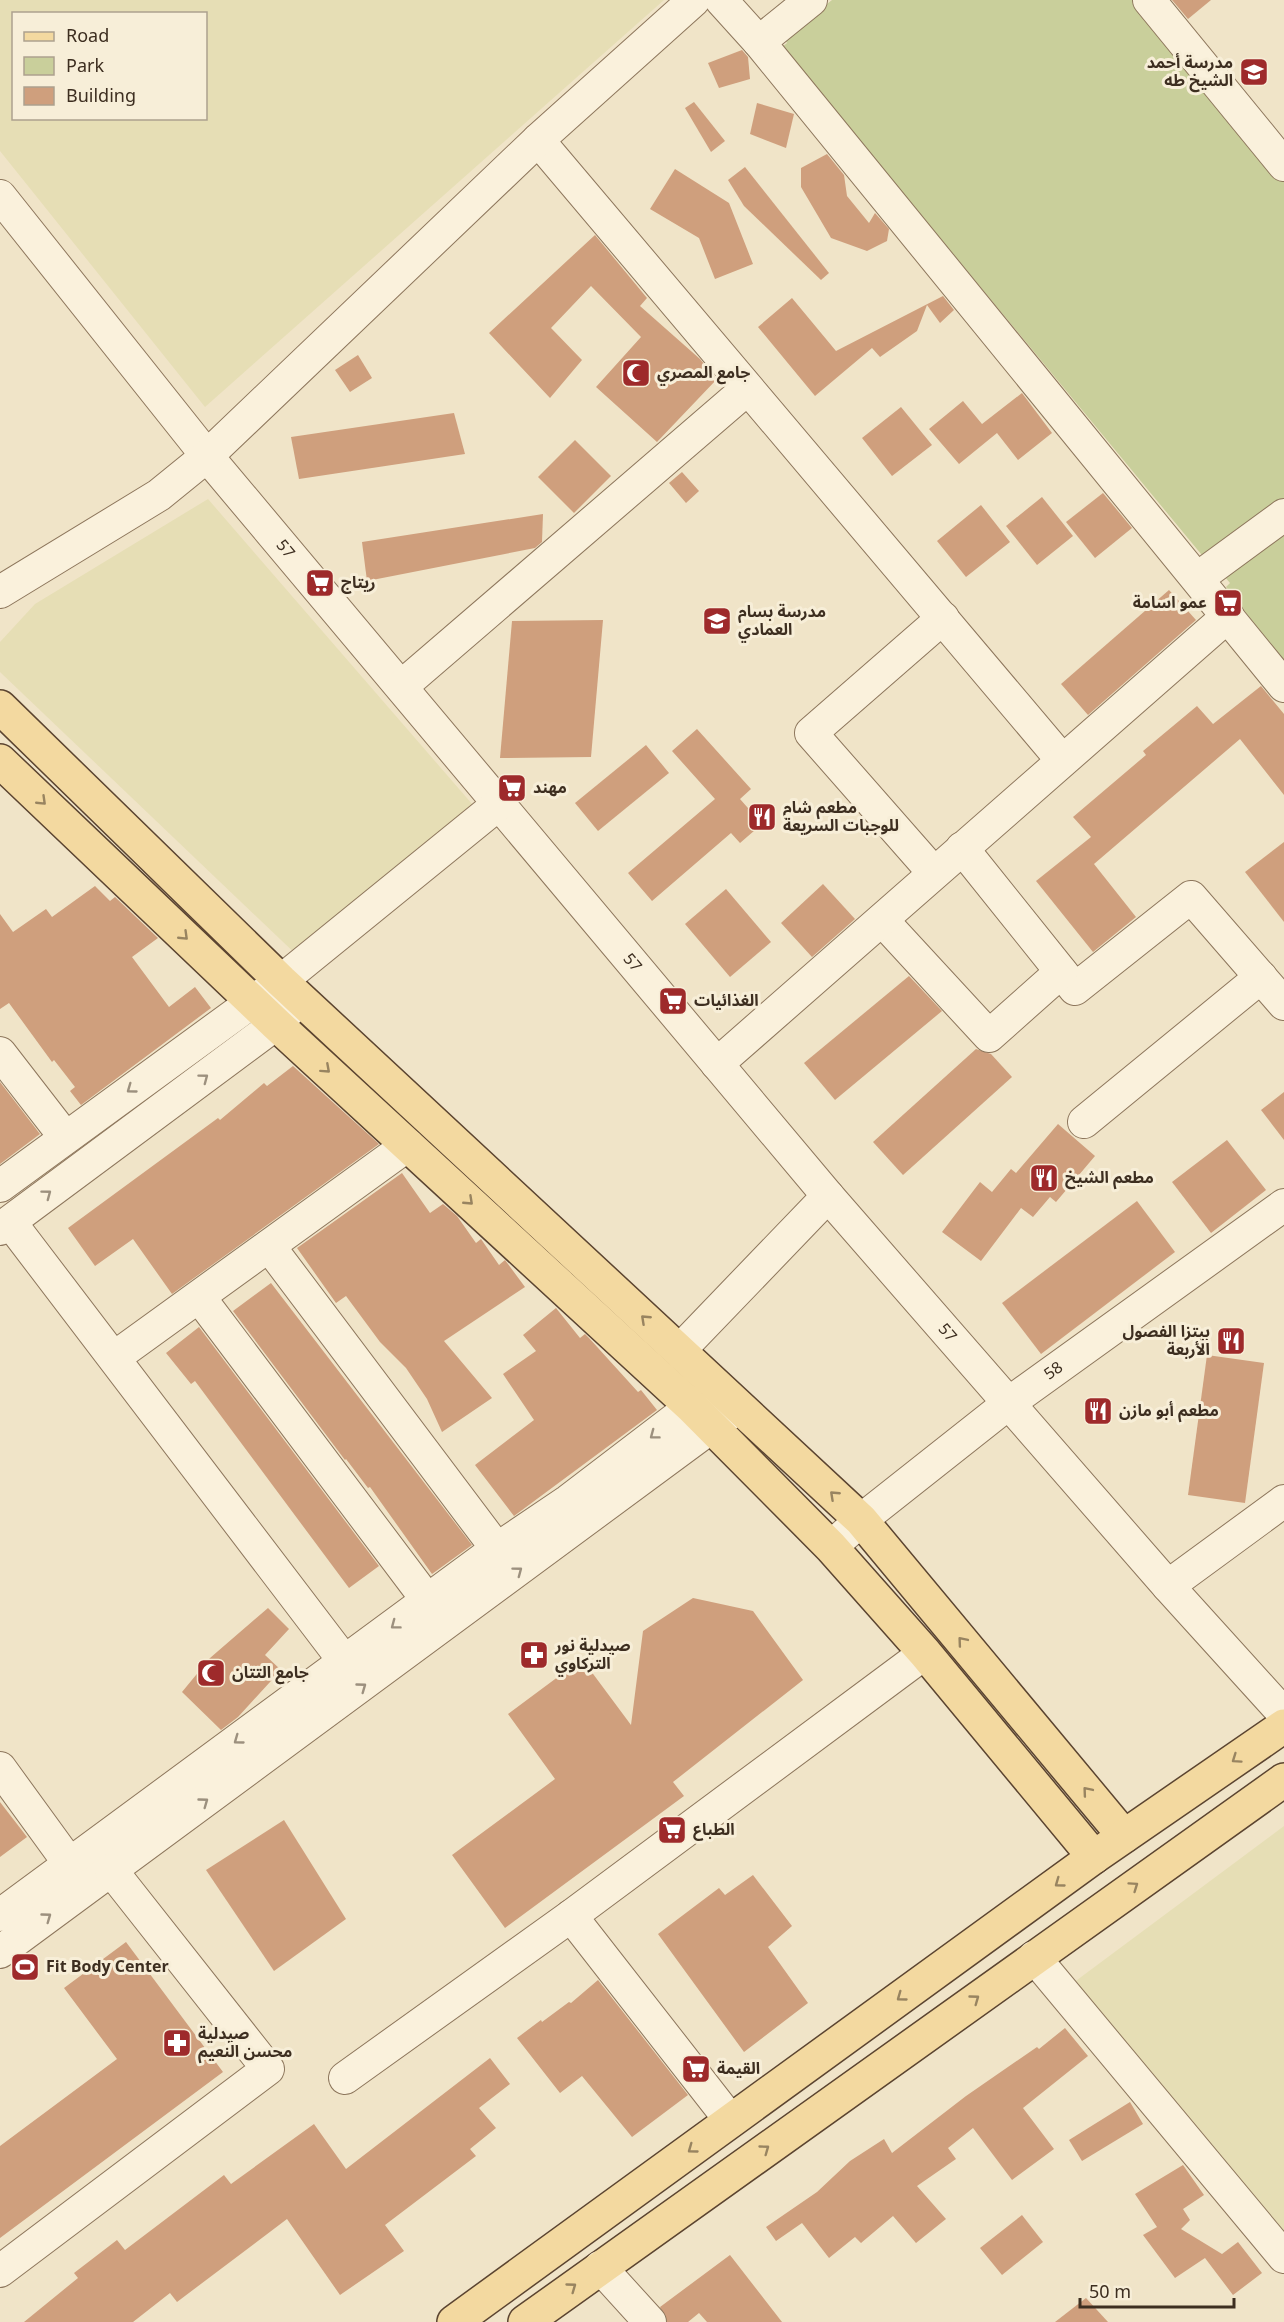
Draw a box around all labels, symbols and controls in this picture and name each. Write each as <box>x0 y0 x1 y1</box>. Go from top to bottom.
legend <box>12 12 207 120</box>
text: Road <box>66 17 109 55</box>
place label: مدرسة أحمد الشيخ طه <box>1147 46 1233 98</box>
text: Park <box>66 47 104 85</box>
school or university icon: مدرسة أحمد الشيخ طه <box>1238 56 1270 88</box>
text: Building <box>66 77 136 115</box>
place label: جامع المصري <box>657 356 750 390</box>
mosque icon: جامع المصري <box>620 357 652 389</box>
street label: 57 <box>266 531 304 567</box>
place label: ريتاج <box>341 566 375 600</box>
supermarket icon: ريتاج <box>304 567 336 599</box>
place label: عمو اسامة <box>1133 586 1207 620</box>
supermarket icon: عمو اسامة <box>1212 587 1244 619</box>
place label: مدرسة بسام العمادي <box>738 595 826 647</box>
school or university icon: مدرسة بسام العمادي <box>701 605 733 637</box>
place label: مهند <box>533 771 567 805</box>
supermarket icon: مهند <box>496 772 528 804</box>
place label: مطعم شام للوجبات السريعة <box>783 791 899 843</box>
one-way arrow <box>35 794 46 805</box>
restaurant icon: مطعم شام للوجبات السريعة <box>746 801 778 833</box>
one-way arrow <box>177 929 187 940</box>
street label: 57 <box>613 945 651 981</box>
place label: الغذائيات <box>694 984 759 1018</box>
supermarket icon: الغذائيات <box>657 985 689 1017</box>
one-way arrow <box>319 1062 330 1073</box>
one-way arrow <box>197 1074 208 1085</box>
one-way arrow <box>127 1082 138 1093</box>
place label: مطعم الشيخ <box>1065 1161 1154 1195</box>
restaurant icon: مطعم الشيخ <box>1028 1162 1060 1194</box>
one-way arrow <box>40 1191 51 1202</box>
one-way arrow <box>463 1194 473 1205</box>
one-way arrow <box>641 1315 651 1326</box>
street label: 57 <box>929 1315 966 1351</box>
place label: بيتزا الفصول الأربعة <box>1123 1315 1210 1367</box>
restaurant icon: بيتزا الفصول الأربعة <box>1215 1325 1247 1357</box>
street label: 58 <box>1036 1352 1071 1390</box>
place label: مطعم أبو مازن <box>1119 1394 1219 1428</box>
restaurant icon: مطعم أبو مازن <box>1082 1395 1114 1427</box>
one-way arrow <box>650 1428 661 1439</box>
one-way arrow <box>830 1491 840 1502</box>
one-way arrow <box>512 1567 523 1578</box>
one-way arrow <box>391 1617 402 1628</box>
place label: صيدلية نور التركاوي <box>554 1629 631 1681</box>
one-way arrow <box>958 1637 969 1648</box>
pharmacy icon: صيدلية نور التركاوي <box>518 1639 550 1671</box>
place label: جامع التتان <box>232 1656 309 1690</box>
mosque icon: جامع التتان <box>195 1657 227 1689</box>
one-way arrow <box>355 1683 366 1694</box>
one-way arrow <box>234 1733 245 1744</box>
one-way arrow <box>1231 1752 1242 1763</box>
one-way arrow <box>1083 1787 1094 1798</box>
one-way arrow <box>198 1798 209 1809</box>
place label: الطباع <box>693 1813 735 1847</box>
supermarket icon: الطباع <box>656 1814 688 1846</box>
one-way arrow <box>1054 1875 1065 1886</box>
one-way arrow <box>1127 1882 1138 1893</box>
one-way arrow <box>41 1913 52 1924</box>
place label: Fit Body Center <box>46 1950 169 1984</box>
sports icon: Fit Body Center <box>9 1951 41 1983</box>
one-way arrow <box>896 1990 907 2001</box>
one-way arrow <box>968 1995 979 2006</box>
place label: صيدلية محسن النعيم <box>198 2017 292 2069</box>
pharmacy icon: صيدلية محسن النعيم <box>161 2027 193 2059</box>
place label: القيمة <box>717 2052 760 2086</box>
supermarket icon: القيمة <box>680 2053 712 2085</box>
one-way arrow <box>688 2142 699 2153</box>
one-way arrow <box>758 2145 769 2156</box>
scale bar <box>1080 2271 1234 2309</box>
text: 50 m <box>1089 2273 1131 2311</box>
one-way arrow <box>566 2284 577 2295</box>

